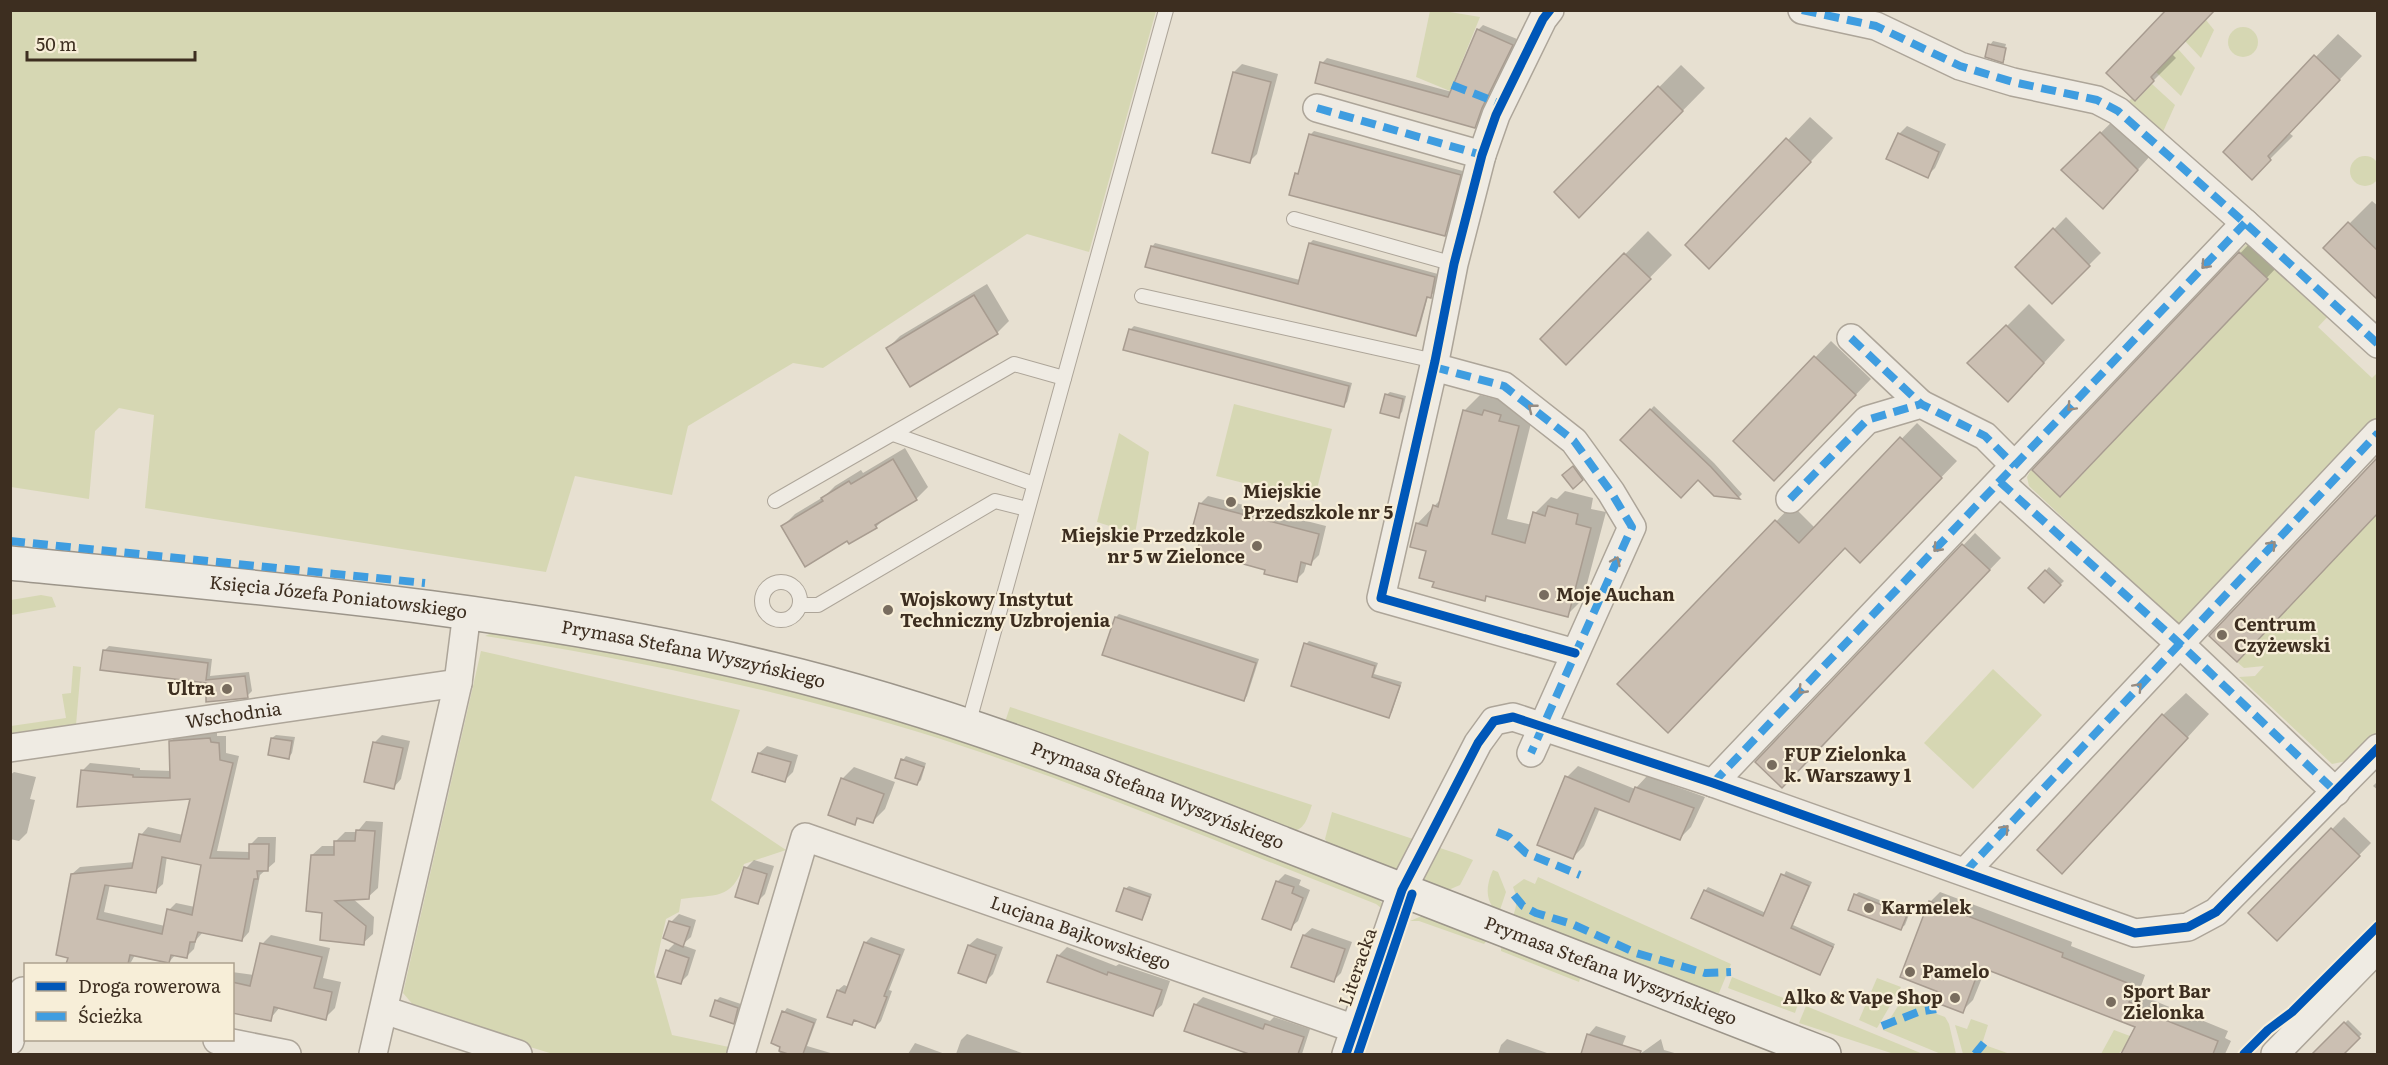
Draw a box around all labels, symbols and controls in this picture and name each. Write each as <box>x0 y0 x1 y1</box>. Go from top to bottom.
scale bar <box>27 24 195 62</box>
text: 50 m <box>36 30 77 57</box>
one-way arrow <box>2201 258 2212 269</box>
one-way arrow <box>2067 400 2078 410</box>
one-way arrow <box>1528 405 1539 416</box>
place label: Miejskie Przedszkole nr 5 <box>1243 477 1393 525</box>
marker: Miejskie Przedszkole nr 5 <box>1224 495 1238 509</box>
place label: Miejskie Przedzkole nr 5 w Zielonce <box>1061 521 1245 569</box>
marker: Miejskie Przedzkole nr 5 w Zielonce <box>1250 539 1264 553</box>
one-way arrow <box>2265 541 2276 551</box>
one-way arrow <box>1933 542 1944 552</box>
one-way arrow <box>1609 557 1621 568</box>
street label: Księcia Józefa Poniatowskiego <box>208 568 469 624</box>
place label: Moje Auchan <box>1556 580 1675 607</box>
place label: Wojskowy Instytut Techniczny Uzbrojenia <box>900 585 1111 633</box>
marker: Moje Auchan <box>1537 588 1551 602</box>
marker: Wojskowy Instytut Techniczny Uzbrojenia <box>881 603 895 617</box>
place label: Centrum Czyżewski <box>2234 610 2331 658</box>
street label: Prymasa Stefana Wyszyńskiego <box>560 612 829 694</box>
marker: Centrum Czyżewski <box>2215 628 2229 642</box>
place label: Ultra <box>167 674 216 701</box>
marker: Ultra <box>220 682 234 696</box>
one-way arrow <box>1799 682 1810 693</box>
one-way arrow <box>2131 683 2142 693</box>
street label: Wschodnia <box>184 694 283 734</box>
street label: Prymasa Stefana Wyszyńskiego <box>1027 734 1289 855</box>
place label: FUP Zielonka k. Warszawy 1 <box>1784 740 1912 788</box>
marker: FUP Zielonka k. Warszawy 1 <box>1765 758 1779 772</box>
one-way arrow <box>1998 826 2009 836</box>
street label: Lucjana Bajkowskiego <box>987 888 1175 976</box>
place label: Karmelek <box>1881 893 1972 920</box>
marker: Karmelek <box>1862 901 1876 915</box>
street label: Prymasa Stefana Wyszyńskiego <box>1481 908 1742 1031</box>
street label: Literacka <box>1331 924 1383 1009</box>
place label: Pamelo <box>1922 957 1989 984</box>
legend <box>24 963 234 1041</box>
marker: Pamelo <box>1903 965 1917 979</box>
text: Droga rowerowa <box>78 972 221 999</box>
place label: Sport Bar Zielonka <box>2123 977 2211 1025</box>
place label: Alko & Vape Shop <box>1783 983 1943 1010</box>
marker: Alko & Vape Shop <box>1948 991 1962 1005</box>
marker: Sport Bar Zielonka <box>2104 995 2118 1009</box>
text: Ścieżka <box>78 1002 143 1029</box>

